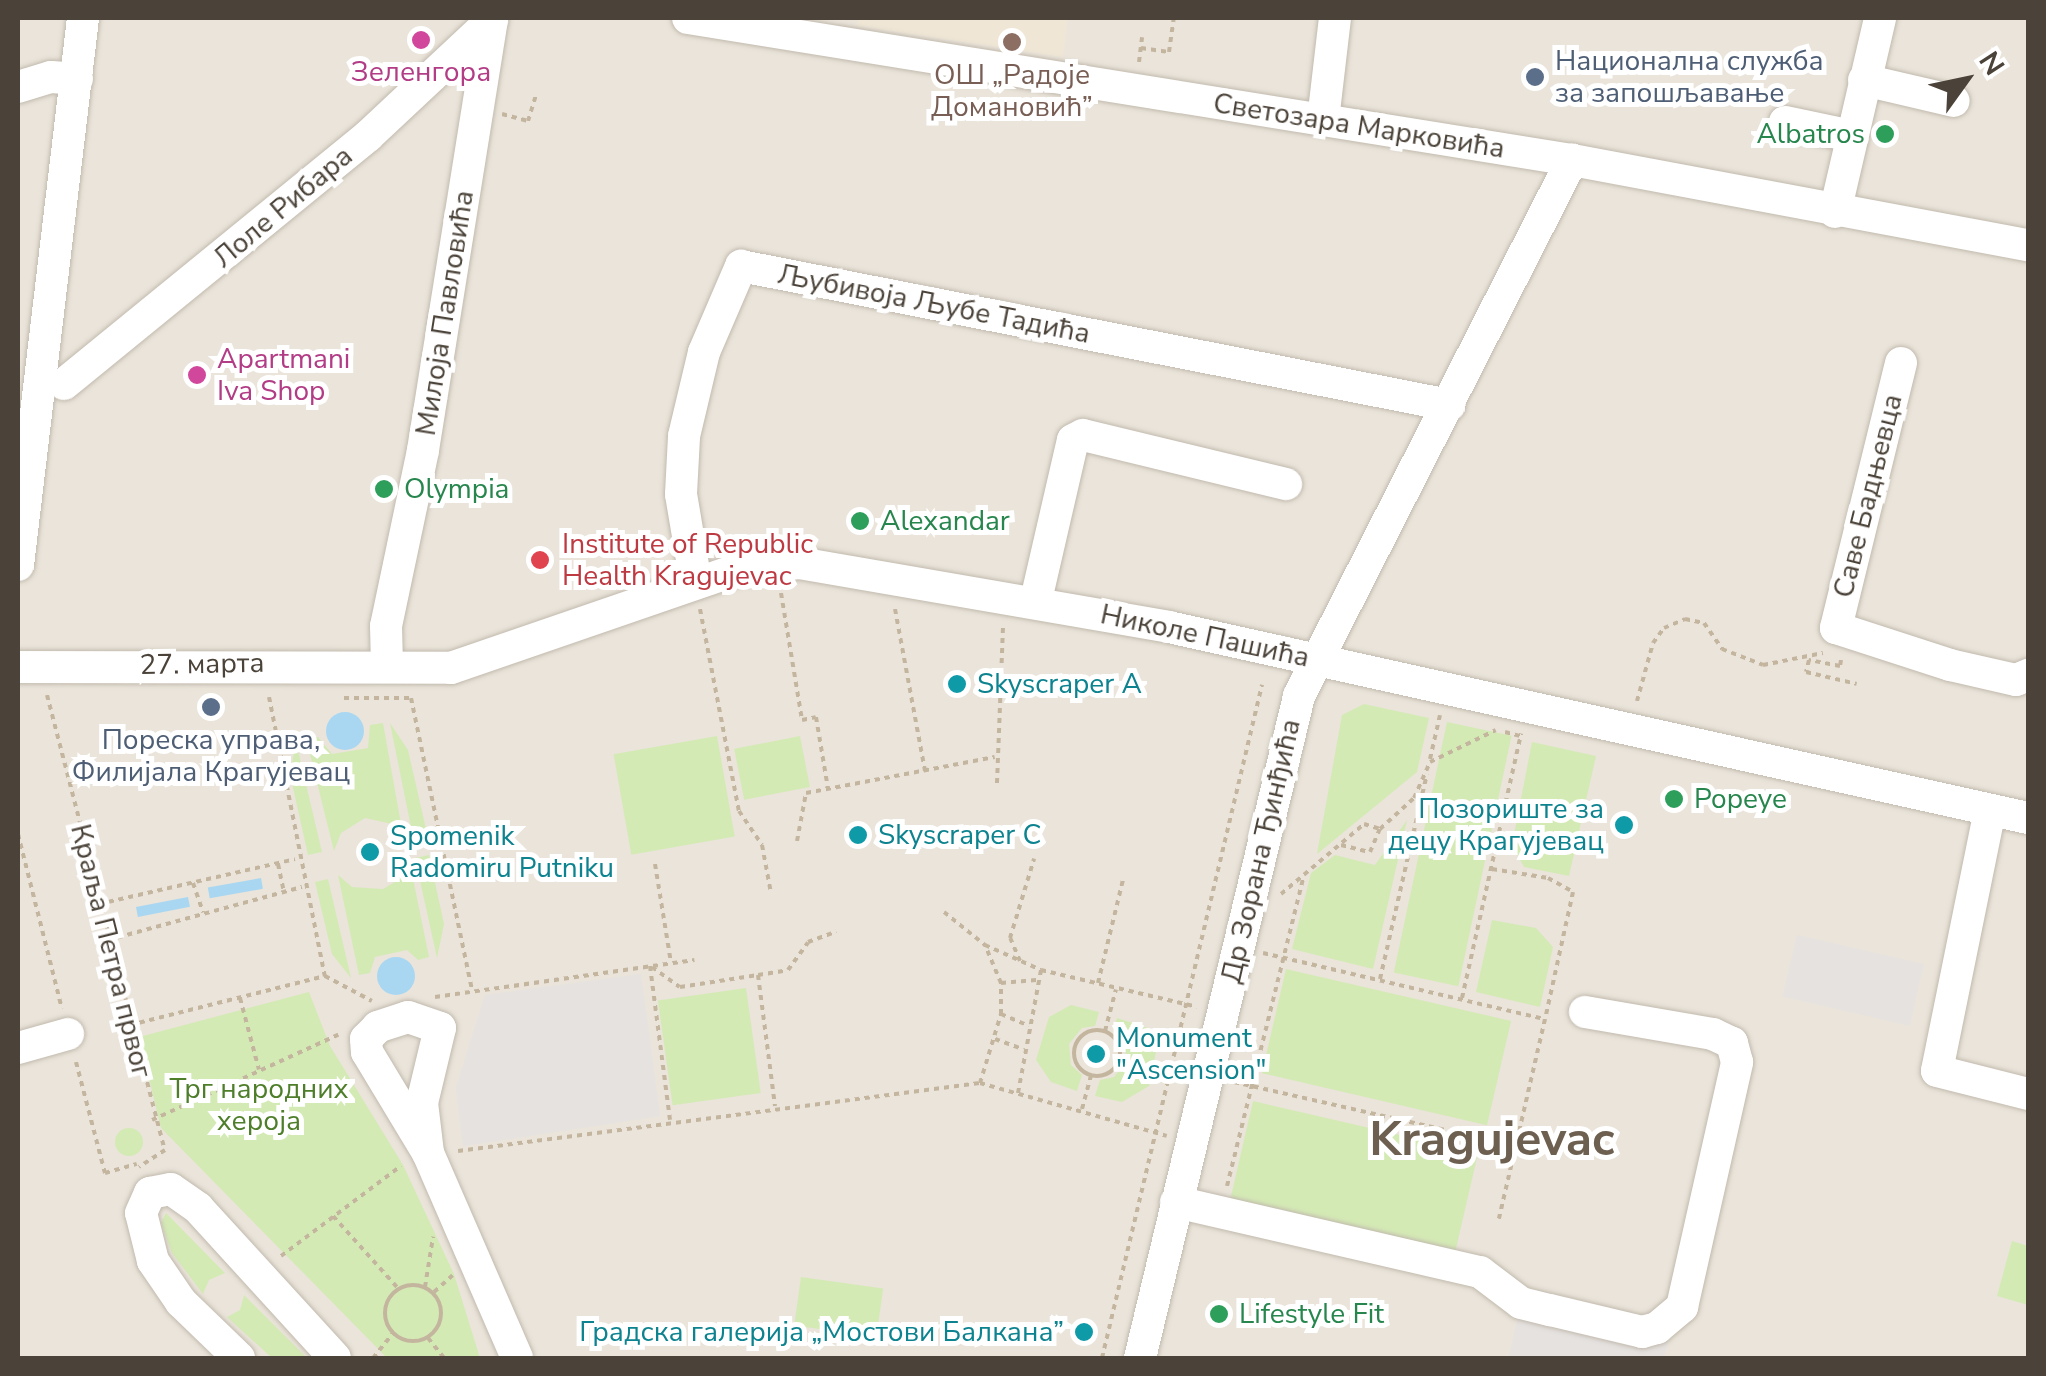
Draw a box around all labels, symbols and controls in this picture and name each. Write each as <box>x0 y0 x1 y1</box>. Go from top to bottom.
marker: Зеленгора <box>410 29 432 51</box>
north arrow <box>1916 30 2016 130</box>
marker: ОШ „Радоје Домановић” <box>1001 31 1023 53</box>
place label: Национална служба за запошљавање <box>1555 44 1824 110</box>
text: N <box>1970 45 2013 83</box>
place label: Зеленгора <box>351 55 491 89</box>
place label: ОШ „Радоје Домановић” <box>931 58 1093 124</box>
marker: Национална служба за запошљавање <box>1524 66 1546 88</box>
street label: Светозара Марковића <box>1211 86 1507 166</box>
place label: Albatros <box>1756 117 1865 151</box>
marker: Albatros <box>1874 123 1896 145</box>
street label: Лоле Рибара <box>207 139 359 275</box>
street label: Милоја Павловића <box>409 188 481 438</box>
street label: Љубивоја Љубе Тадића <box>775 257 1093 351</box>
place label: Apartmani Iva Shop <box>217 342 350 408</box>
marker: Apartmani Iva Shop <box>186 364 208 386</box>
street label: Саве Бадњевца <box>1826 391 1910 601</box>
place label: Olympia <box>404 472 509 506</box>
marker: Olympia <box>373 478 395 500</box>
place label: Alexandar <box>880 504 1010 538</box>
marker: Alexandar <box>849 510 871 532</box>
place label: Institute of Republic Health Kragujevac <box>562 527 813 593</box>
marker: Institute of Republic Health Kragujevac <box>527 547 553 573</box>
street label: Николе Пашића <box>1098 597 1312 675</box>
street label: 27. марта <box>139 646 265 682</box>
place label: Skyscraper A <box>977 667 1142 701</box>
marker: Skyscraper A <box>946 673 968 695</box>
marker: Пореска управа, Филијала Крагујевац <box>200 696 222 718</box>
street label: Др Зорана Ђинђића <box>1214 716 1308 986</box>
place label: Пореска управа, Филијала Крагујевац <box>72 723 350 789</box>
place label: Popeye <box>1694 782 1787 816</box>
marker: Popeye <box>1663 788 1685 810</box>
place label: Позориште за децу Крагујевац <box>1388 792 1604 858</box>
marker: Позориште за децу Крагујевац <box>1613 814 1635 836</box>
place label: Skyscraper C <box>878 818 1041 852</box>
place label: Spomenik Radomiru Putniku <box>390 819 614 885</box>
street label: Краља Петра првог <box>63 821 159 1081</box>
marker: Skyscraper C <box>847 824 869 846</box>
marker: Spomenik Radomiru Putniku <box>359 841 381 863</box>
place label: Monument "Ascension" <box>1116 1021 1267 1087</box>
marker: Monument "Ascension" <box>1085 1043 1107 1065</box>
park label: Трг народних хероја <box>169 1072 349 1138</box>
district label: Kragujevac <box>1369 1111 1615 1169</box>
place label: Lifestyle Fit <box>1239 1297 1384 1331</box>
marker: Lifestyle Fit <box>1208 1303 1230 1325</box>
place label: Градска галерија „Мостови Балкана” <box>579 1315 1064 1349</box>
marker: Градска галерија „Мостови Балкана” <box>1073 1321 1095 1343</box>

